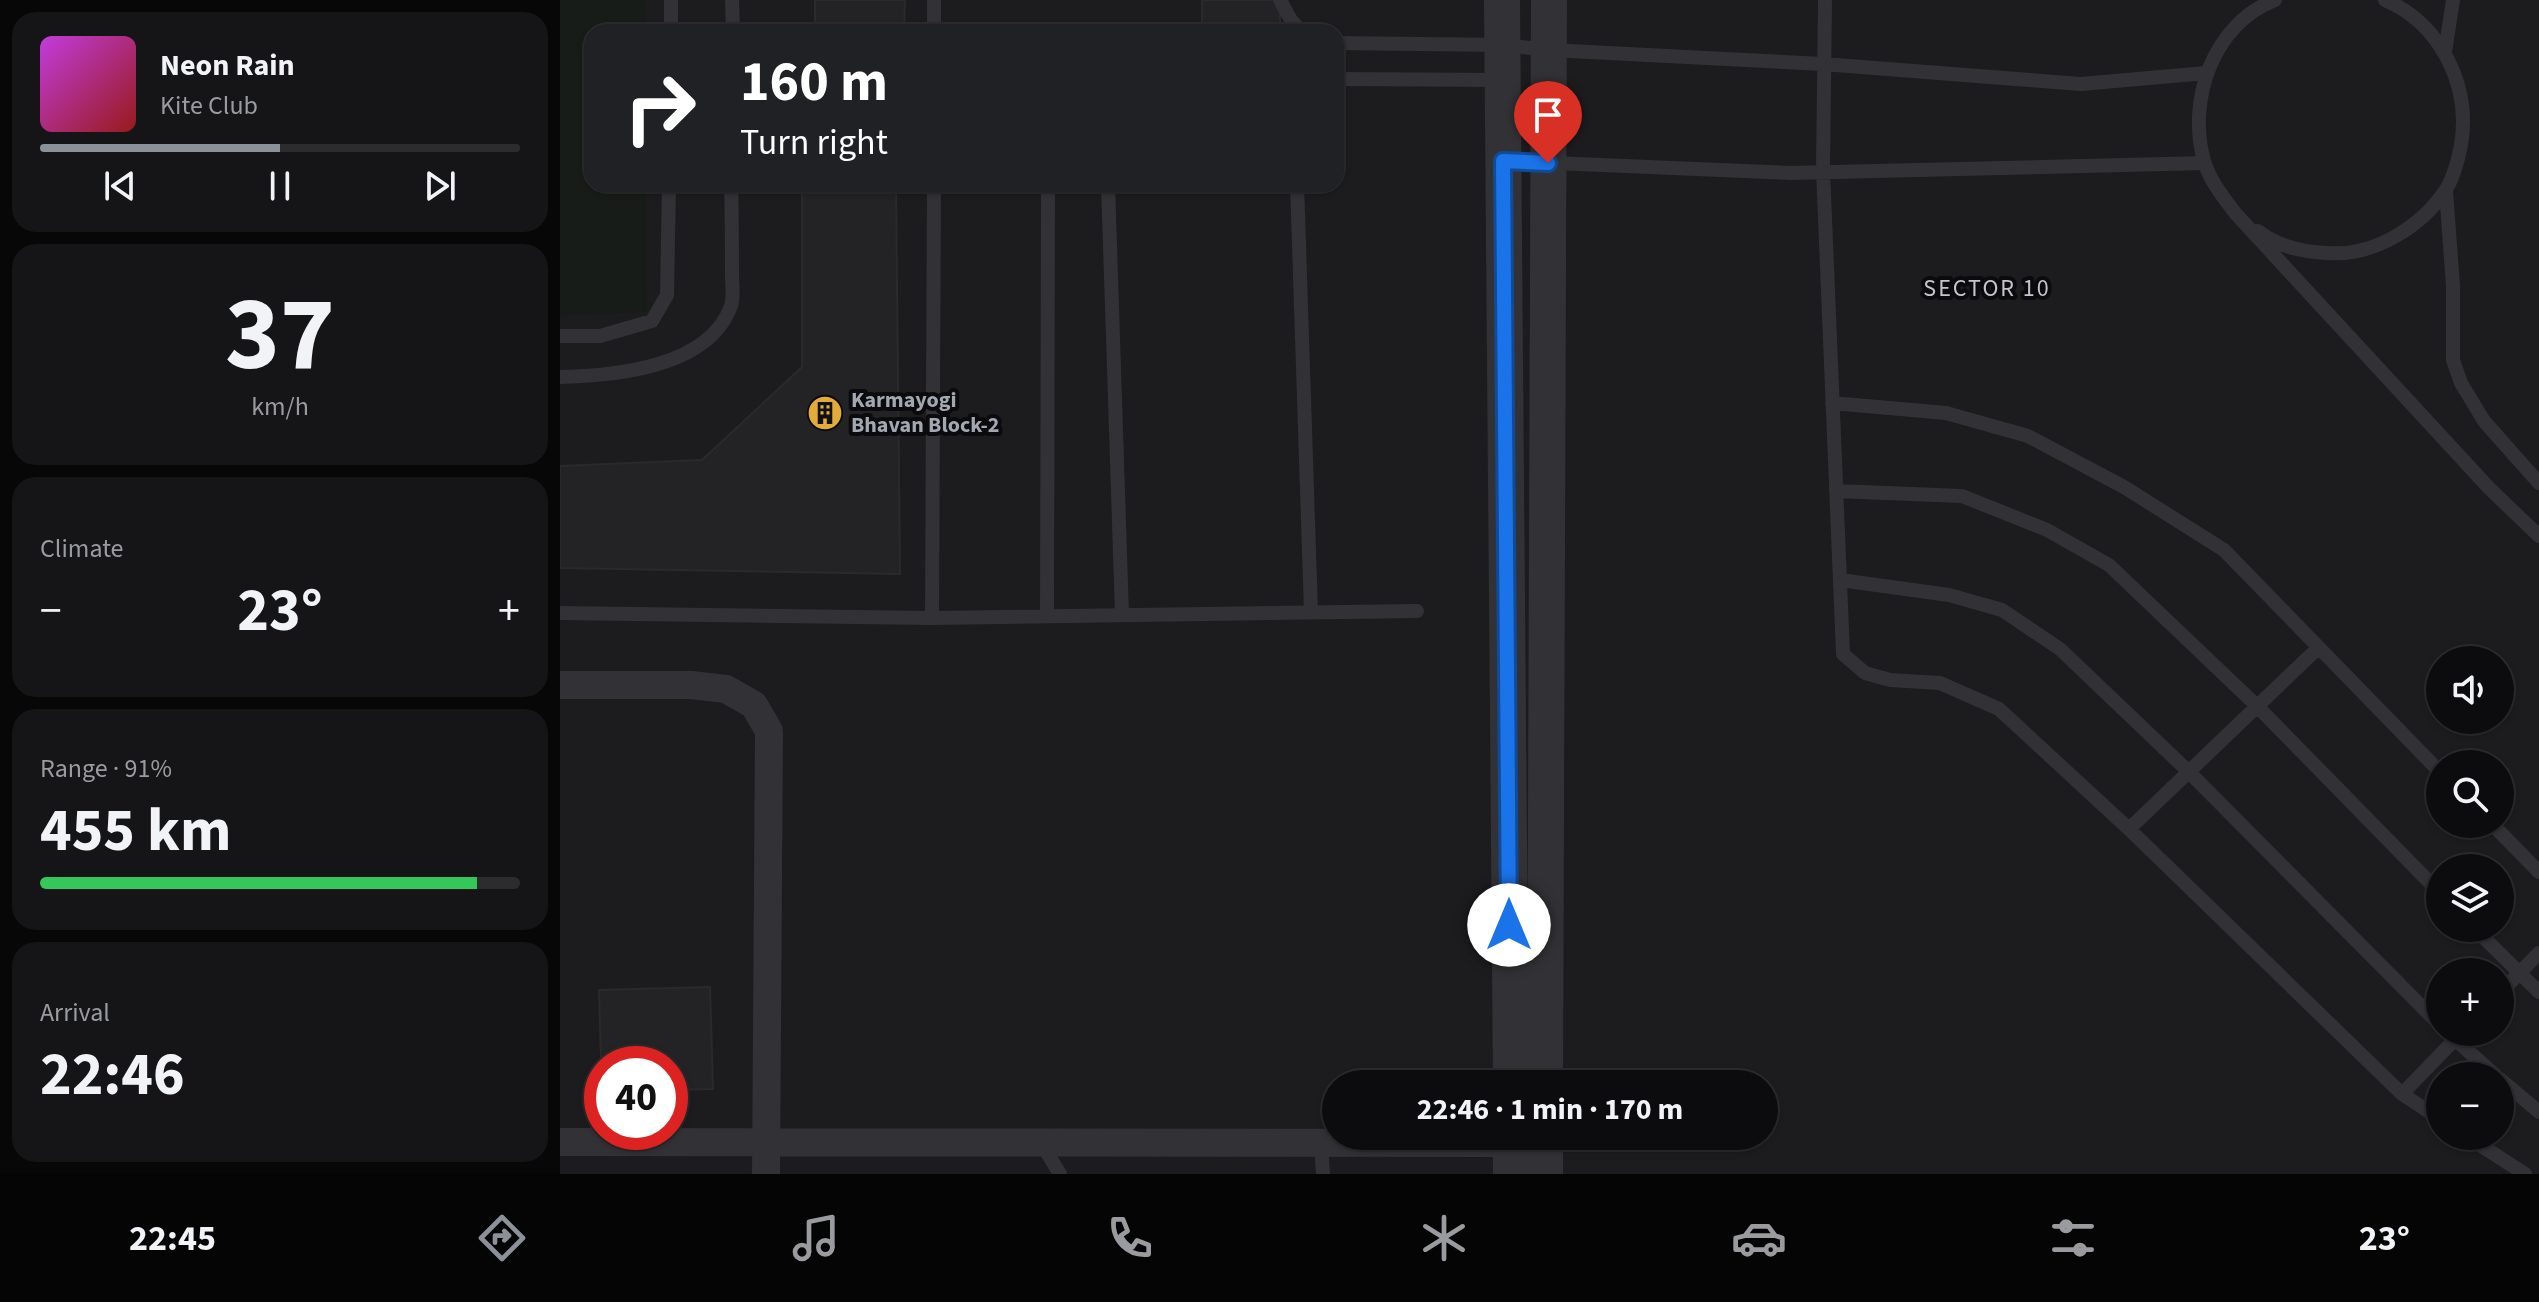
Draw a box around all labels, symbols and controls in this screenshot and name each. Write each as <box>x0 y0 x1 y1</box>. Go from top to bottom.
text: 160 m <box>740 43 888 122</box>
text: Neon Rain <box>160 44 295 87</box>
icon: right <box>608 56 712 160</box>
pin <box>1514 81 1582 163</box>
text: Kite Club <box>160 87 258 124</box>
icon: arrive <box>1526 93 1570 137</box>
text: Turn right <box>740 117 888 168</box>
icon: previous <box>98 164 142 208</box>
icon: pause <box>258 164 302 208</box>
icon: next <box>418 164 462 208</box>
text: 37 <box>225 262 335 410</box>
district label: SECTOR 10 <box>1923 271 2051 306</box>
place label: Karmayogi Bhavan Block-2 <box>851 384 999 441</box>
text: km/h <box>251 388 309 425</box>
building icon: Karmayogi Bhavan Block-2 <box>806 394 844 432</box>
text: Climate <box>40 530 124 567</box>
text: 23° <box>237 569 323 654</box>
text: − <box>40 580 62 643</box>
text: + <box>498 580 520 643</box>
map controls <box>2426 646 2514 1150</box>
button: sound <box>2426 646 2514 734</box>
text: Range · 91% <box>40 750 172 787</box>
button: search <box>2426 750 2514 838</box>
text: 455 km <box>40 789 231 874</box>
button: layers <box>2426 854 2514 942</box>
position arrow <box>1467 883 1551 967</box>
button: + <box>2426 958 2514 1046</box>
text: Arrival <box>40 994 110 1031</box>
text: 22:46 <box>40 1033 185 1118</box>
speed limit sign: 40 <box>584 1046 688 1150</box>
button: − <box>2426 1062 2514 1150</box>
text: 22:46 · 1 min · 170 m <box>1417 1088 1683 1131</box>
icon: directions <box>474 1210 530 1266</box>
icon: music <box>788 1210 844 1266</box>
icon: phone <box>1102 1210 1158 1266</box>
icon: climate <box>1416 1210 1472 1266</box>
icon: car <box>1731 1210 1787 1266</box>
icon: filters <box>2045 1210 2101 1266</box>
text: 22:45 <box>129 1213 216 1264</box>
text: 23° <box>2359 1213 2410 1264</box>

